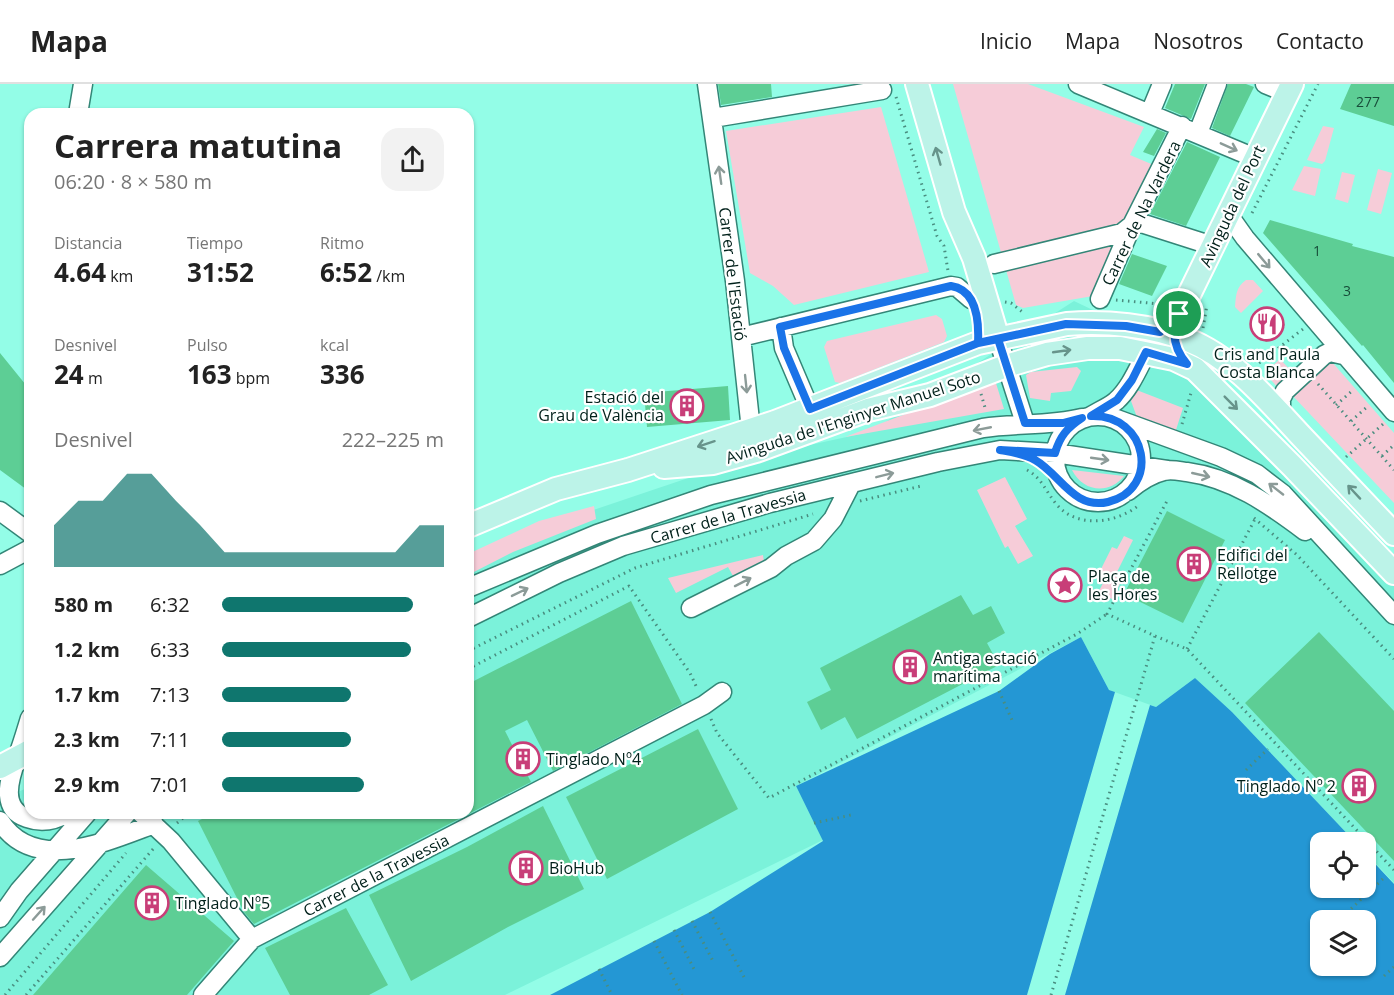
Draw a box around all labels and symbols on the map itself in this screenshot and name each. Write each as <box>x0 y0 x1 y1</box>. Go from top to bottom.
house number: 277 <box>1356 92 1380 111</box>
street label: Carrer de Na Vardera <box>1096 137 1186 289</box>
street label: Avinguda del Port <box>1194 141 1270 270</box>
one-way arrow <box>1219 141 1237 153</box>
one-way arrow <box>931 147 943 166</box>
one-way arrow <box>715 165 726 185</box>
street label: Carrer de l'Estació <box>714 206 752 342</box>
house number: 1 <box>1313 241 1321 260</box>
one-way arrow <box>1257 253 1270 269</box>
house number: 3 <box>1343 281 1351 300</box>
pin <box>1153 288 1204 339</box>
restaurant icon: Cris and Paula Costa Blanca <box>1249 306 1285 342</box>
place label: Cris and Paula Costa Blanca <box>1214 343 1320 383</box>
one-way arrow <box>1052 346 1072 357</box>
street label: Avinguda de l'Enginyer Manuel Soto <box>723 365 983 469</box>
one-way arrow <box>741 373 752 393</box>
place label: Estació del Grau de València <box>538 386 664 426</box>
building icon: Estació del Grau de València <box>669 388 705 424</box>
one-way arrow <box>1223 396 1238 410</box>
one-way arrow <box>973 424 992 435</box>
one-way arrow <box>697 439 716 450</box>
one-way arrow <box>1089 454 1109 465</box>
one-way arrow <box>875 469 894 480</box>
one-way arrow <box>1191 470 1211 481</box>
one-way arrow <box>1268 482 1284 495</box>
street label: Carrer de la Travessia <box>648 483 808 549</box>
one-way arrow <box>1347 484 1361 499</box>
place label: Edifici del Rellotge <box>1217 544 1288 584</box>
building icon: Edifici del Rellotge <box>1176 546 1212 582</box>
place label: Plaça de les Hores <box>1088 565 1157 605</box>
place icon: Plaça de les Hores <box>1047 567 1083 603</box>
one-way arrow <box>734 575 752 587</box>
one-way arrow <box>511 585 529 597</box>
place label: Antiga estació marítima <box>933 647 1037 687</box>
building icon: Antiga estació marítima <box>892 649 928 685</box>
building icon: Tinglado Nº4 <box>505 741 541 777</box>
place label: Tinglado Nº4 <box>546 748 641 770</box>
building icon: Tinglado Nº 2 <box>1341 768 1377 804</box>
place label: Tinglado Nº 2 <box>1237 775 1336 797</box>
street label: Carrer de la Travessia <box>299 829 453 921</box>
building icon: BioHub <box>508 850 544 886</box>
place label: BioHub <box>549 857 604 879</box>
building icon: Tinglado Nº5 <box>134 885 170 921</box>
place label: Tinglado Nº5 <box>175 892 270 914</box>
one-way arrow <box>32 905 46 920</box>

